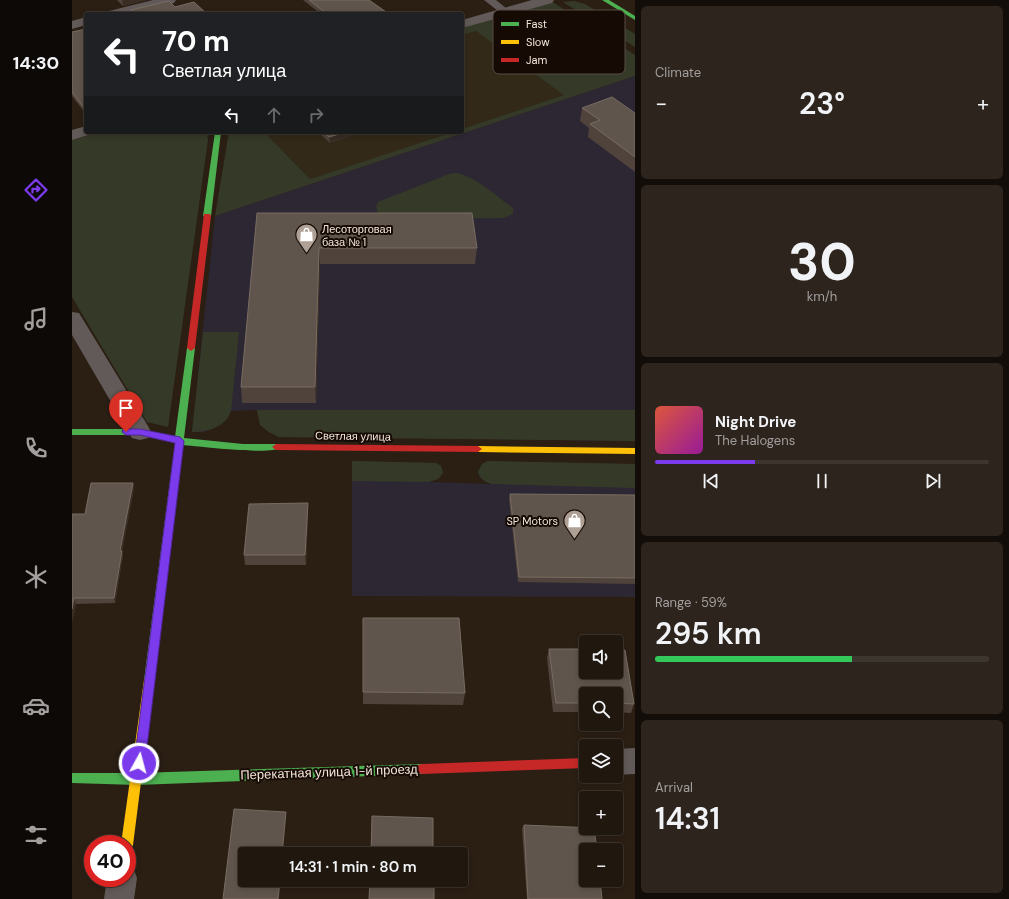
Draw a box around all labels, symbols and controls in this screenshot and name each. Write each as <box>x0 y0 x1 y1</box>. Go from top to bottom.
legend <box>493 10 625 74</box>
text: Fast <box>526 17 547 31</box>
text: 70 m <box>162 23 230 60</box>
icon: left <box>96 28 148 80</box>
text: Slow <box>526 35 550 49</box>
text: 14:30 <box>13 51 59 75</box>
text: Jam <box>526 53 547 67</box>
text: Светлая улица <box>162 59 286 83</box>
text: Climate <box>655 64 701 81</box>
text: 23° <box>799 84 845 123</box>
text: − <box>655 89 667 118</box>
text: + <box>977 89 989 118</box>
icon: left <box>221 104 243 126</box>
icon: ahead <box>263 104 285 126</box>
icon: right <box>305 104 327 126</box>
icon: directions <box>22 176 50 204</box>
shop icon: Лесоторговая база № 1 <box>294 222 320 255</box>
place label: Лесоторговая база № 1 <box>322 222 392 249</box>
text: 30 <box>788 228 856 296</box>
text: km/h <box>807 288 837 305</box>
icon: music <box>22 305 50 333</box>
pin <box>109 391 143 432</box>
icon: arrive <box>115 397 137 419</box>
text: Night Drive <box>715 412 796 432</box>
street label: Светлая улица <box>315 428 392 444</box>
text: The Halogens <box>715 432 795 449</box>
icon: phone <box>22 434 50 462</box>
icon: previous <box>700 470 722 492</box>
icon: pause <box>811 470 833 492</box>
icon: next <box>922 470 944 492</box>
shop icon: SP Motors <box>561 508 587 541</box>
place label: SP Motors <box>506 514 558 528</box>
icon: climate <box>22 563 50 591</box>
text: Range · 59% <box>655 594 727 611</box>
text: 295 km <box>655 614 761 653</box>
map controls <box>579 635 623 887</box>
button: sound <box>579 635 623 679</box>
button: search <box>579 687 623 731</box>
icon: car <box>22 692 50 720</box>
button: layers <box>579 739 623 783</box>
position arrow <box>118 742 160 784</box>
street label: Перекатная улица 1-й проезд <box>240 760 418 784</box>
text: Arrival <box>655 779 693 796</box>
button: + <box>579 791 623 835</box>
text: 14:31 <box>655 799 720 838</box>
icon: filters <box>22 821 50 849</box>
speed limit sign: 40 <box>84 835 136 887</box>
button: − <box>579 843 623 887</box>
text: 14:31 · 1 min · 80 m <box>289 857 417 877</box>

